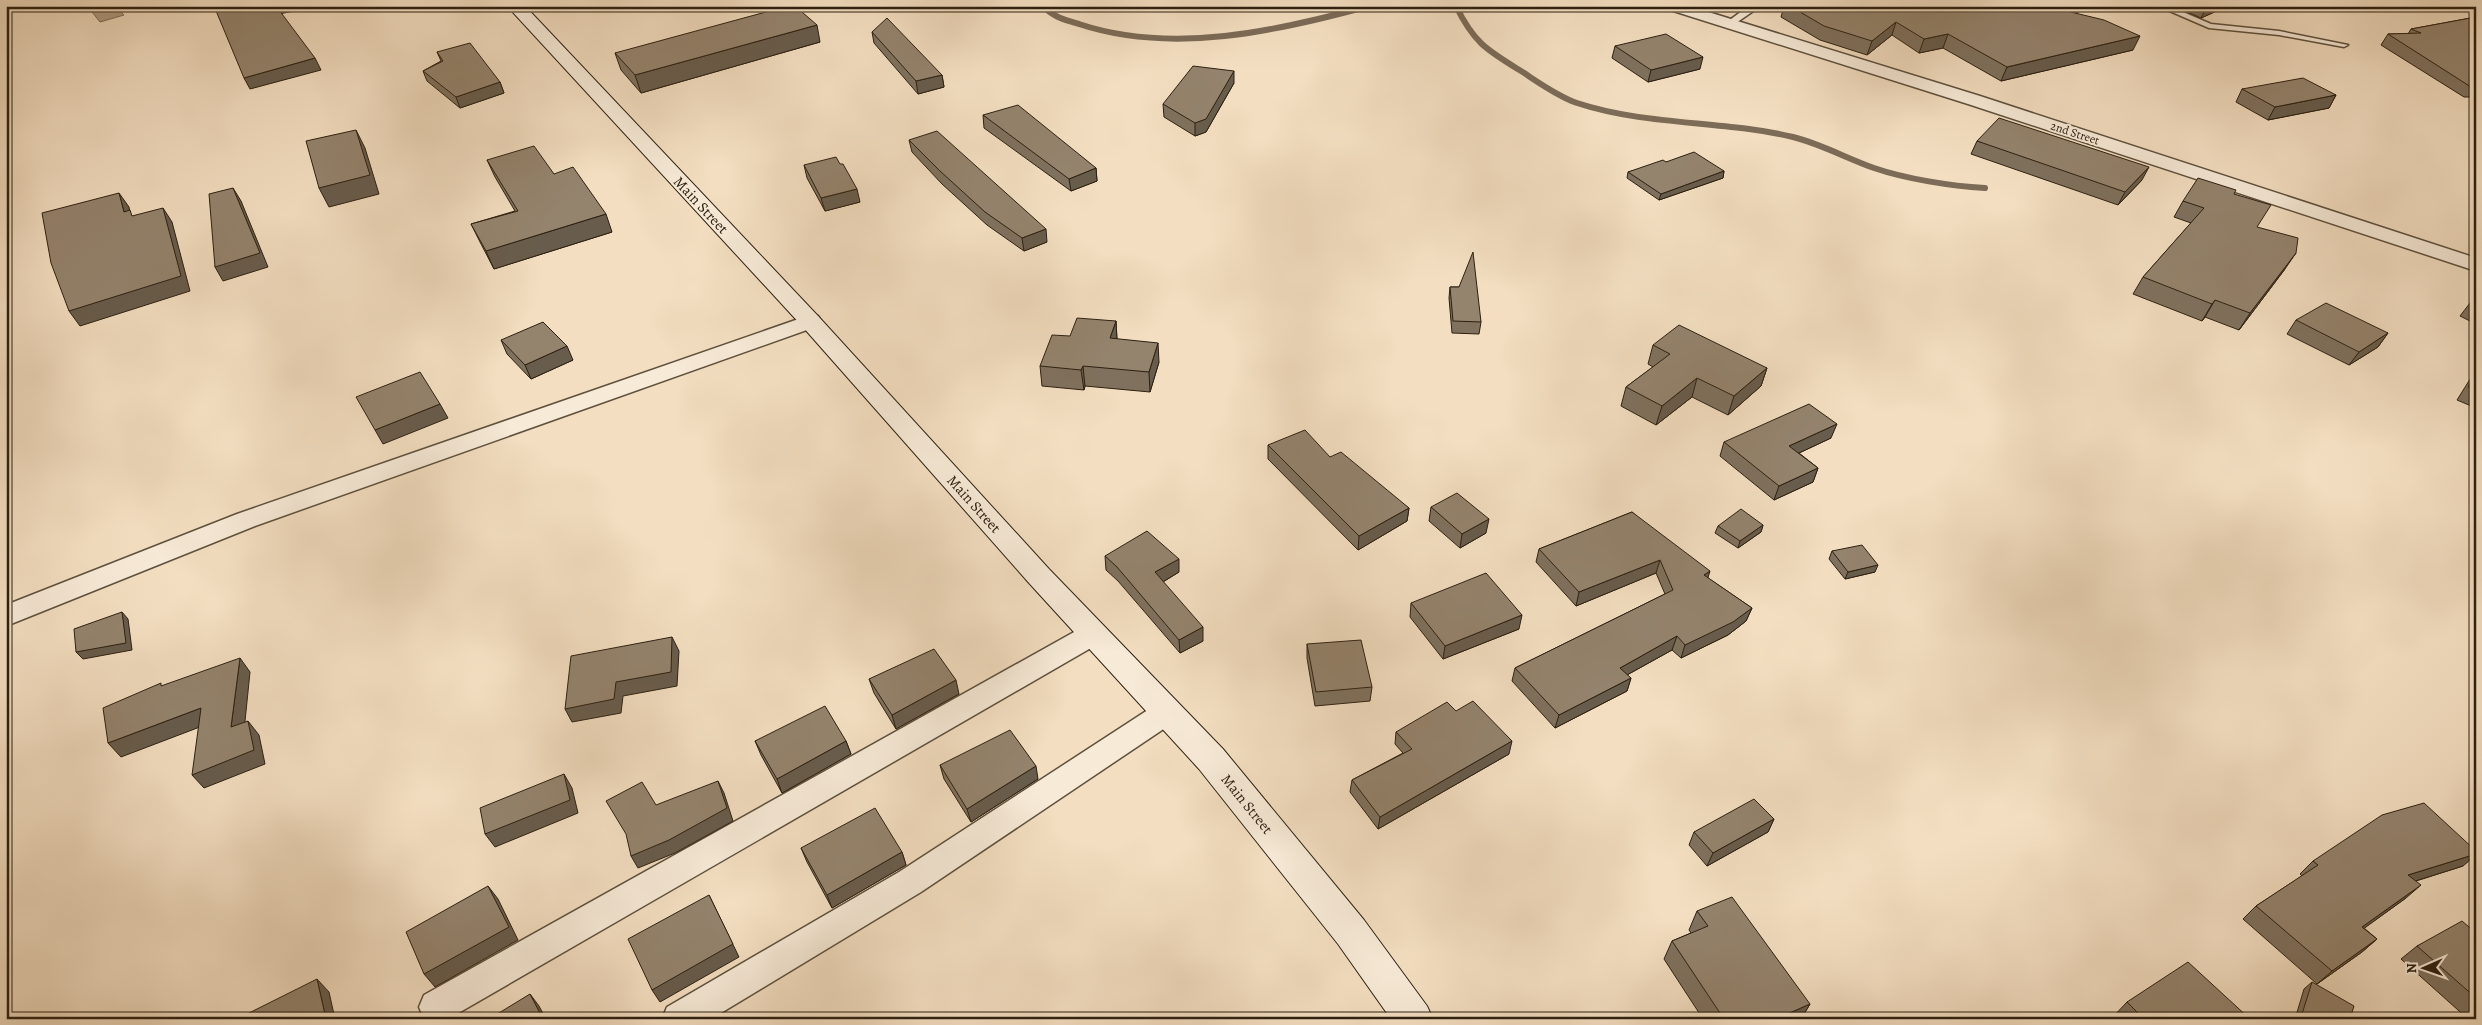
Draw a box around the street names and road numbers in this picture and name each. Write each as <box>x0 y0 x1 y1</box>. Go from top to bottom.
street label: 2nd Street <box>2048 118 2102 148</box>
street label: Main Street <box>669 172 733 238</box>
street label: Main Street <box>943 471 1006 537</box>
street label: Main Street <box>1217 770 1277 838</box>

